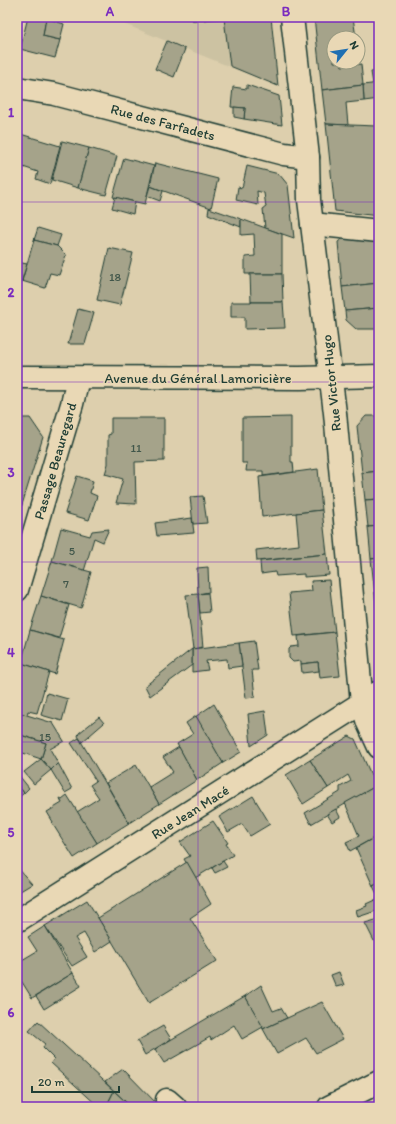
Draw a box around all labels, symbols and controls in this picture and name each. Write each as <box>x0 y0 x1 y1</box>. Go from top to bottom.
text: A <box>105 4 115 19</box>
text: B <box>282 4 291 19</box>
north arrow <box>326 30 366 70</box>
text: N <box>347 39 362 52</box>
street label: Rue des Farfadets <box>109 100 217 145</box>
text: 1 <box>8 105 14 120</box>
house number: 18 <box>109 270 121 284</box>
text: 2 <box>8 285 15 300</box>
street label: Rue Victor Hugo <box>318 334 345 432</box>
street label: Avenue du Général Lamoricière <box>105 370 292 387</box>
street label: Passage Beauregard <box>31 400 80 522</box>
house number: 11 <box>130 441 142 455</box>
text: 3 <box>7 465 15 480</box>
house number: 5 <box>69 544 75 558</box>
house number: 7 <box>63 577 69 591</box>
text: 4 <box>7 645 15 660</box>
house number: 15 <box>39 730 51 744</box>
street label: Rue Jean Macé <box>148 782 233 843</box>
text: 5 <box>8 825 15 840</box>
text: 6 <box>8 1005 15 1020</box>
scale bar <box>32 1068 119 1094</box>
text: 20 m <box>38 1075 65 1089</box>

